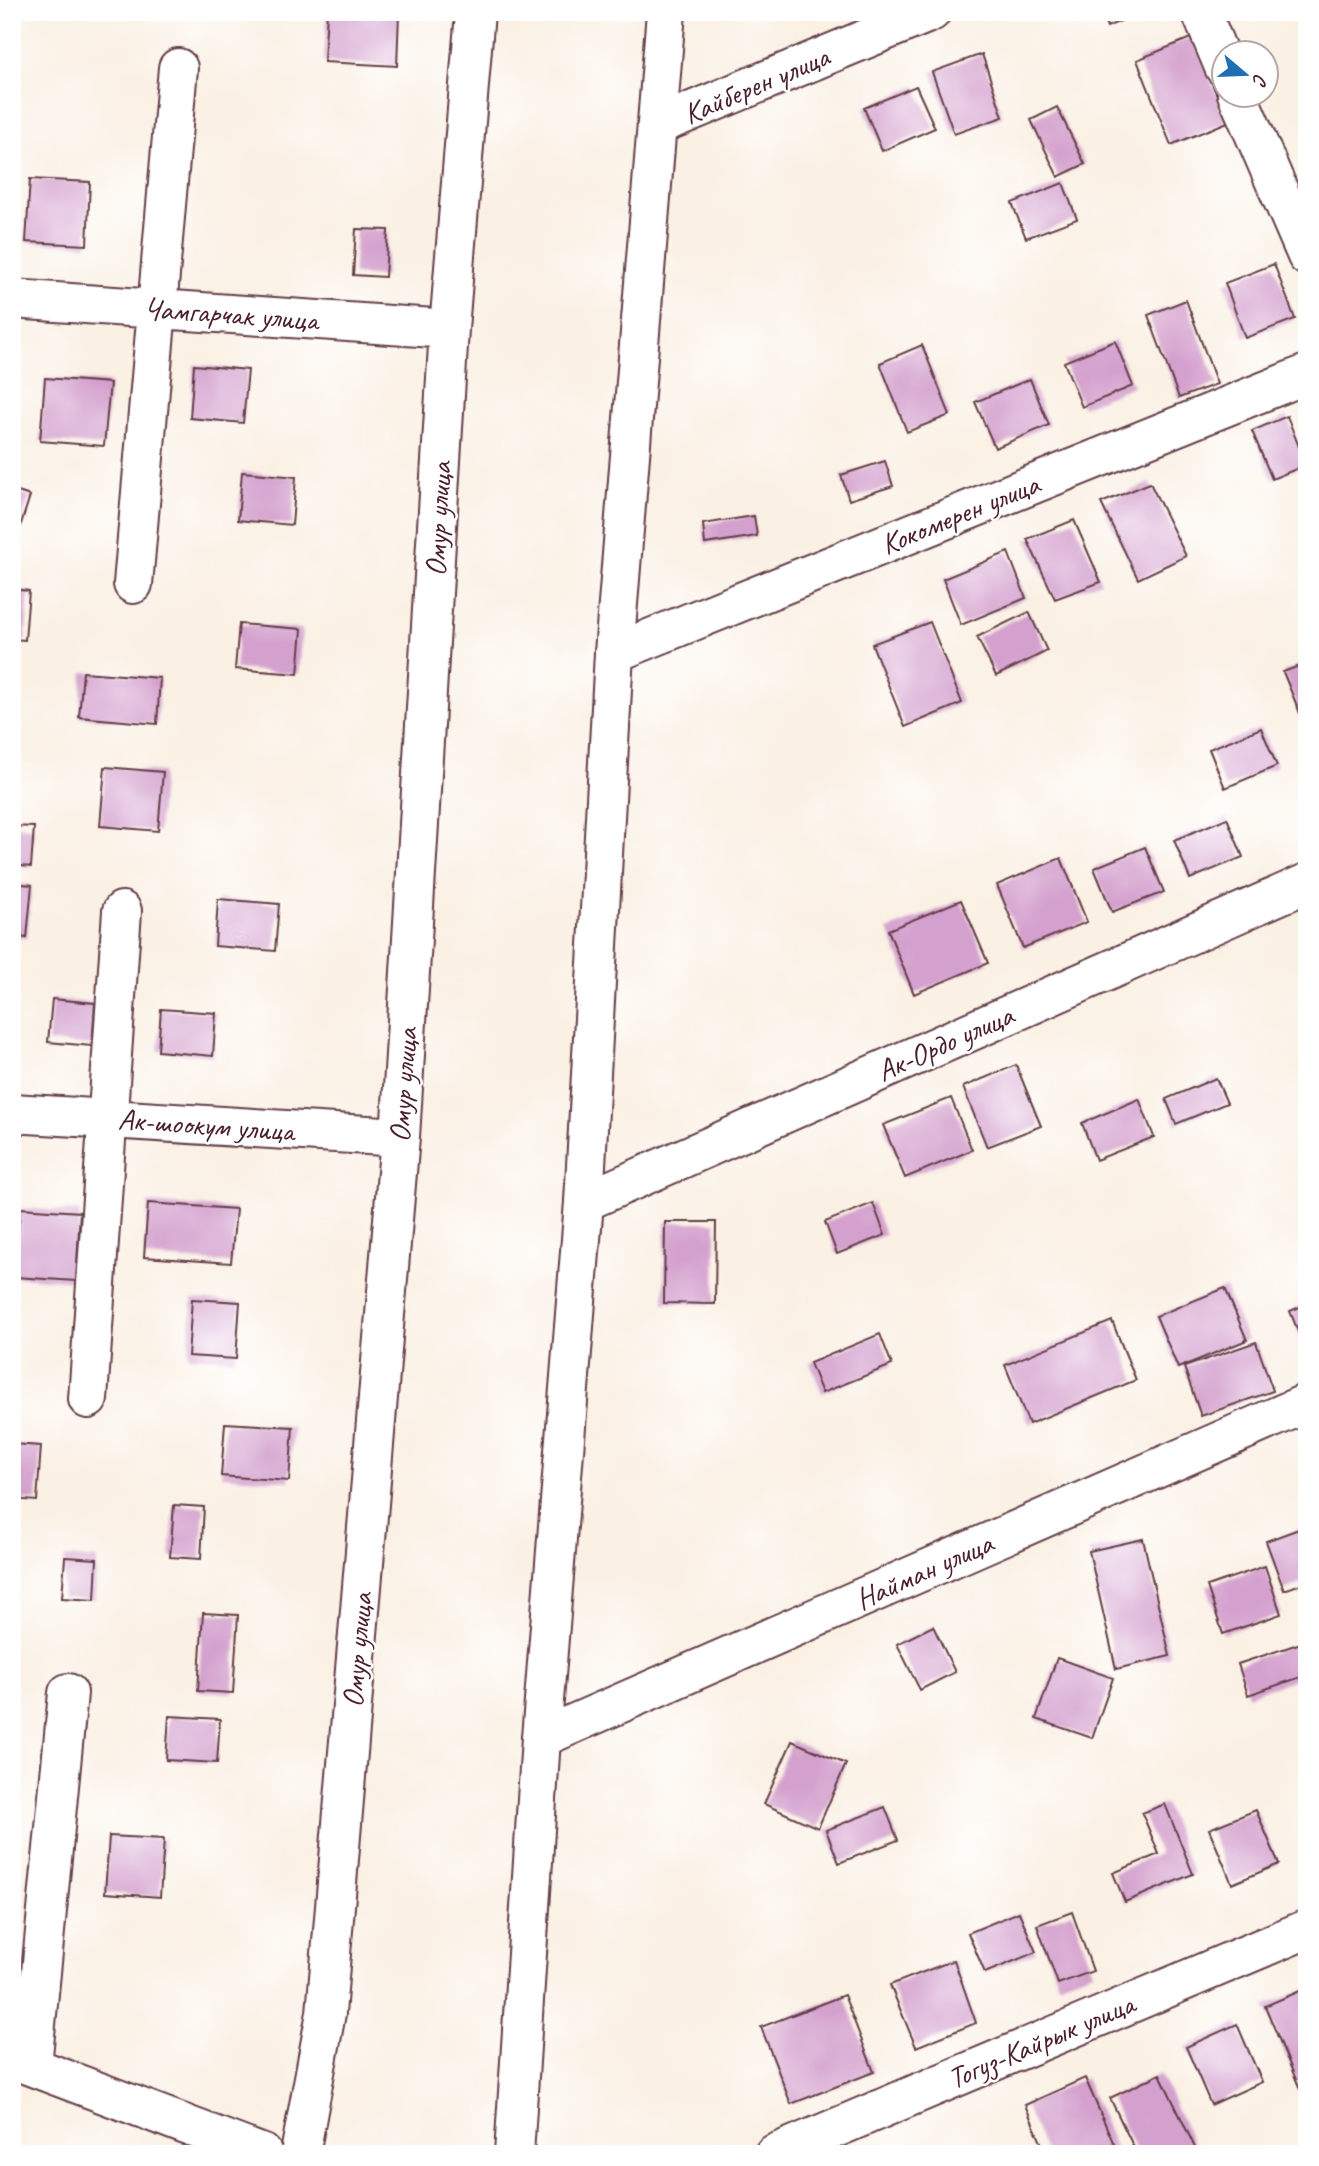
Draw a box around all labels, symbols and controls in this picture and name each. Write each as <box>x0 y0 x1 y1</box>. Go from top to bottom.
street label: Кайберен улица <box>677 37 836 133</box>
north arrow <box>1210 38 1280 108</box>
text: С <box>1246 71 1273 90</box>
street label: Чамгарчак улица <box>143 289 322 339</box>
street label: Омур улица <box>416 459 460 577</box>
street label: Кокомерен улица <box>875 464 1047 563</box>
street label: Ак-Ордо улица <box>871 995 1021 1090</box>
street label: Омур улица <box>380 1025 426 1143</box>
street label: Ак-шоокум улица <box>117 1100 298 1150</box>
street label: Найман улица <box>849 1523 1000 1618</box>
street label: Омур улица <box>333 1589 381 1709</box>
street label: Тогуз-Кайрык улица <box>942 1984 1142 2097</box>

